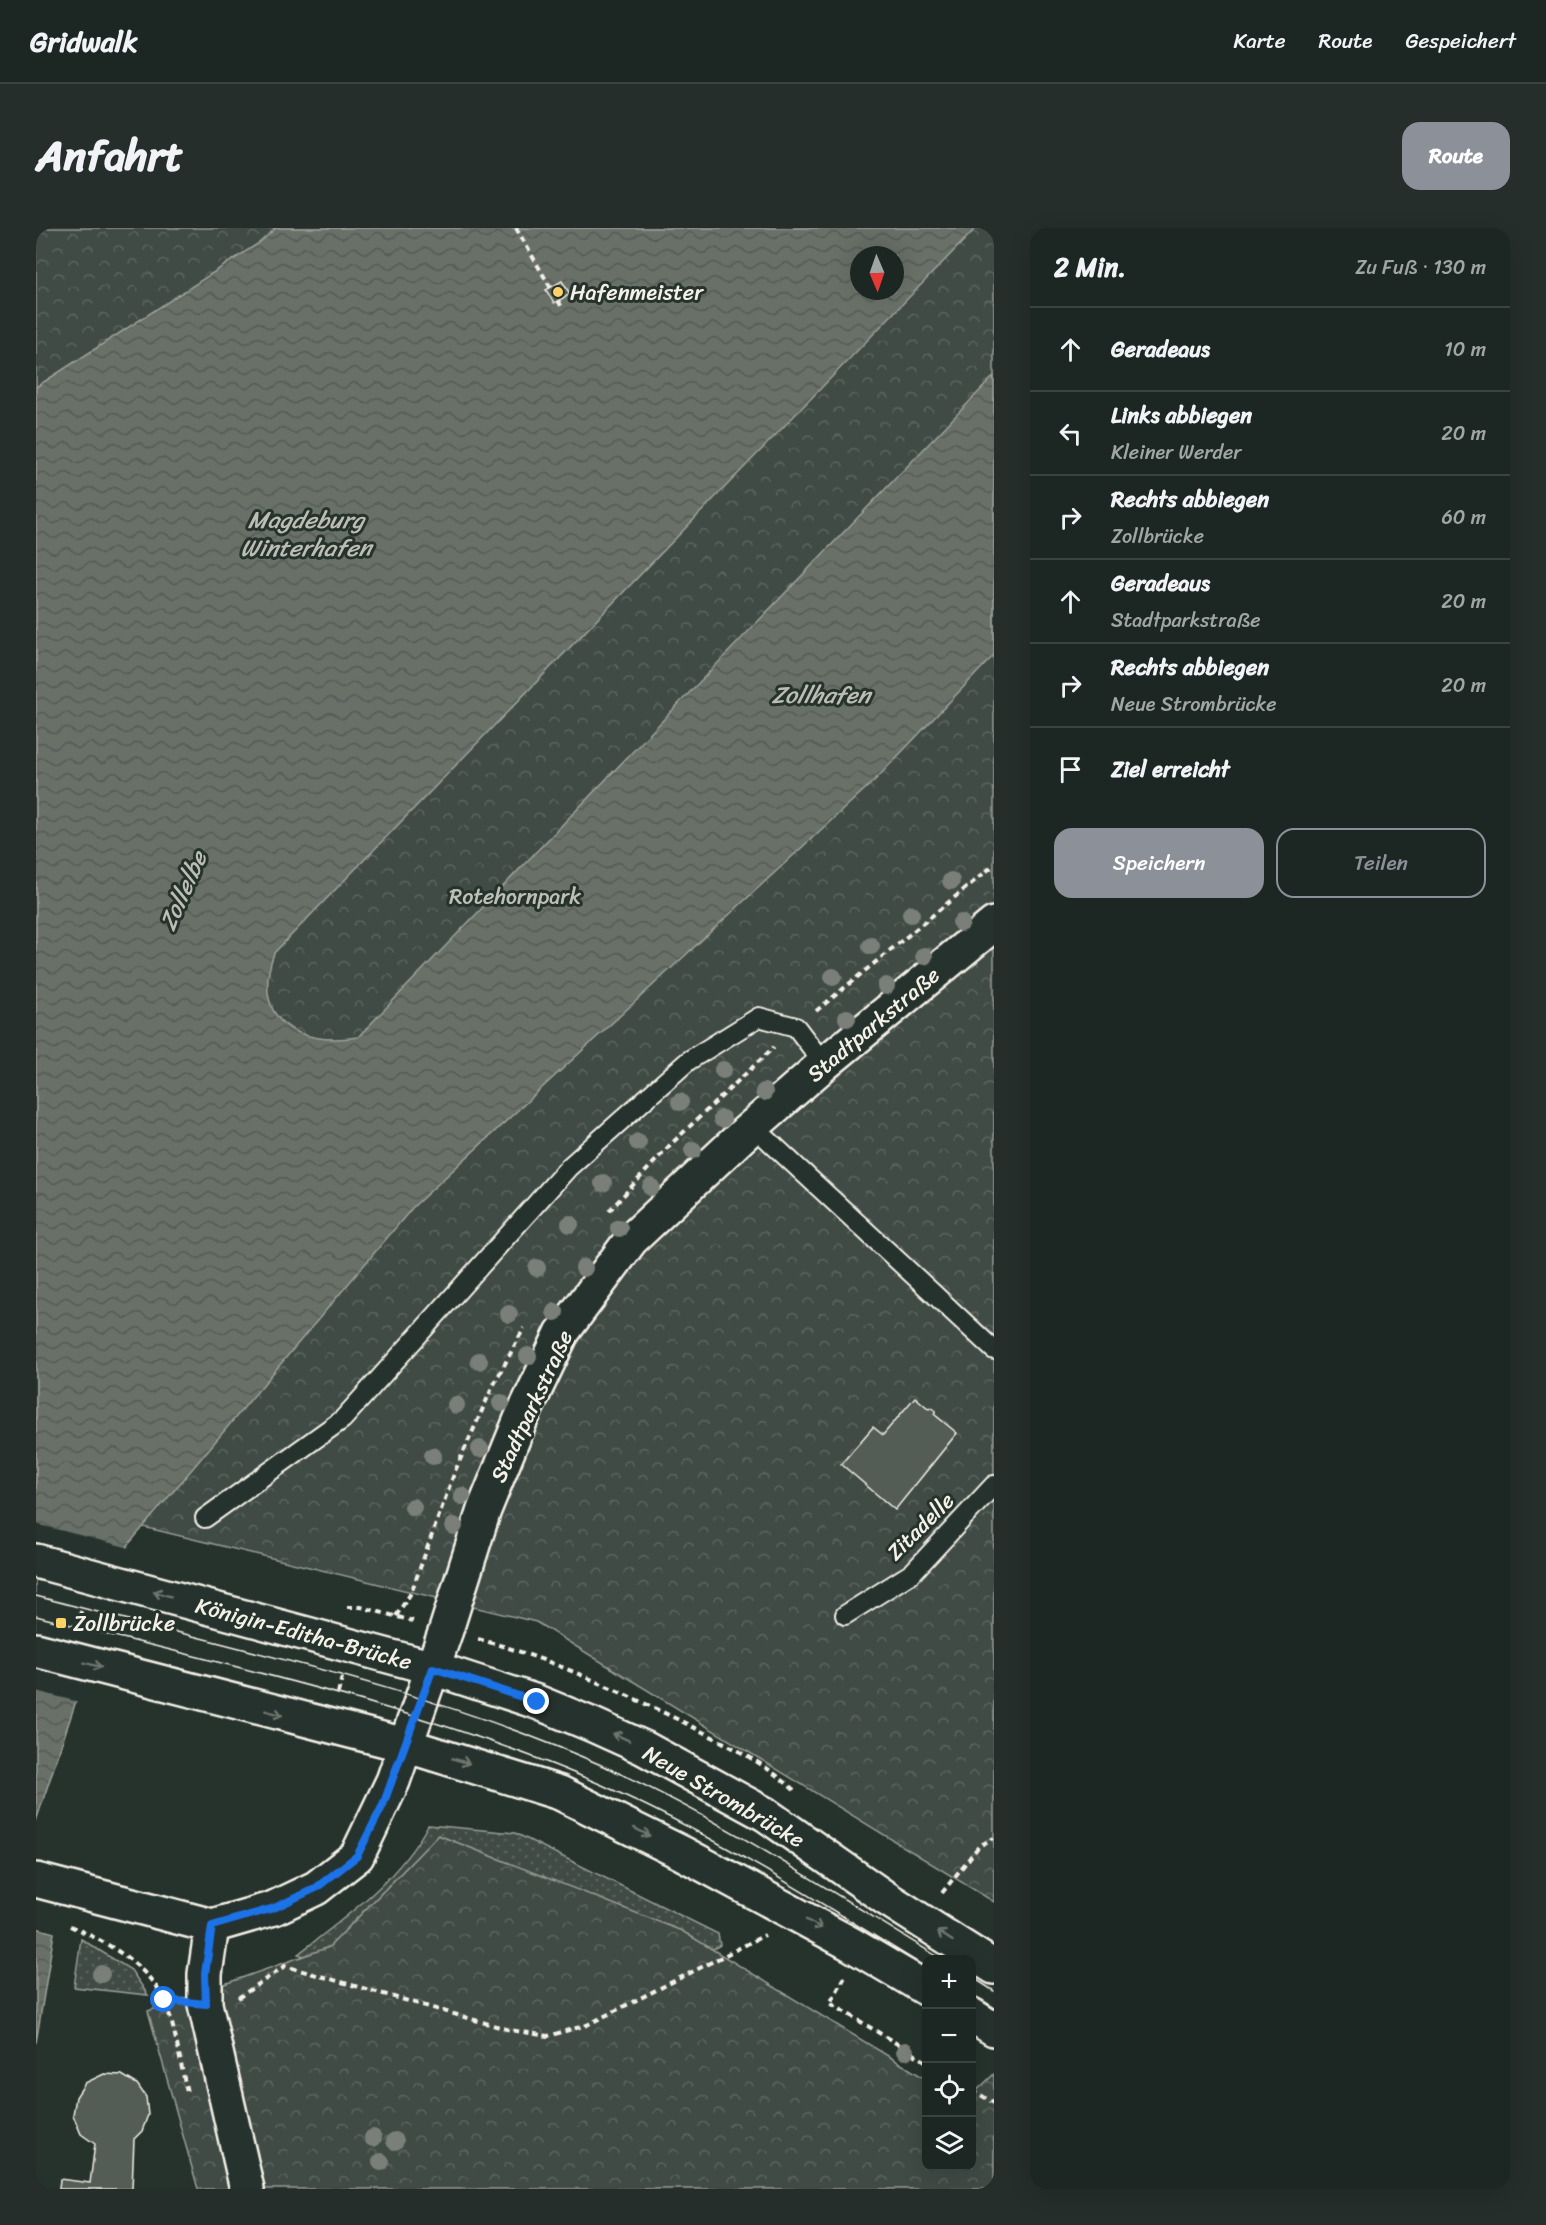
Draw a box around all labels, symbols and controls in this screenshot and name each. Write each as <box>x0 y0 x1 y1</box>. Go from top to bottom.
text: Gridwalk <box>30 17 138 66</box>
text: Karte <box>1234 22 1285 60</box>
text: Route <box>1318 22 1372 60</box>
text: Gespeichert <box>1405 22 1516 60</box>
text: Anfahrt <box>36 119 183 193</box>
button: Route <box>1402 122 1510 190</box>
text: 2 Min. <box>1054 244 1126 290</box>
north arrow <box>850 246 904 300</box>
text: Zu Fuß · 130 m <box>1355 250 1486 285</box>
place label: Hafenmeister <box>570 273 704 312</box>
marker: Hafenmeister <box>551 285 565 299</box>
text: Geradeaus <box>1111 330 1210 369</box>
text: 10 m <box>1444 332 1486 367</box>
icon: ahead <box>1054 333 1087 366</box>
text: Links abbiegen <box>1111 396 1252 435</box>
text: 20 m <box>1441 416 1486 451</box>
icon: left <box>1054 417 1087 450</box>
text: Kleiner Werder <box>1111 435 1241 470</box>
text: Rechts abbiegen <box>1111 480 1269 519</box>
water label: Magdeburg Winterhafen <box>240 499 375 569</box>
text: 60 m <box>1441 500 1486 535</box>
icon: right <box>1054 501 1087 534</box>
text: Zollbrücke <box>1111 519 1204 554</box>
text: Geradeaus <box>1111 564 1210 603</box>
text: 20 m <box>1441 584 1486 619</box>
icon: ahead <box>1054 585 1087 618</box>
text: Stadtparkstraße <box>1111 603 1261 638</box>
text: Rechts abbiegen <box>1111 648 1269 687</box>
text: 20 m <box>1441 668 1486 703</box>
icon: right <box>1054 669 1087 702</box>
water label: Zollhafen <box>772 674 873 716</box>
text: Neue Strombrücke <box>1111 687 1277 722</box>
text: Ziel erreicht <box>1111 750 1230 789</box>
icon: arrive <box>1054 753 1087 786</box>
button: Speichern <box>1054 828 1264 898</box>
button: Teilen <box>1276 828 1486 898</box>
water label: Zollelbe <box>147 842 220 937</box>
park label: Rotehornpark <box>449 877 581 916</box>
street label: Stadtparkstraße <box>798 957 949 1092</box>
street label: Stadtparkstraße <box>479 1323 584 1489</box>
street label: Zitadelle <box>877 1483 964 1570</box>
street label: Königin-Editha-Brücke <box>191 1586 417 1681</box>
one-way arrow <box>152 1588 171 1600</box>
place label: Zollbrücke <box>73 1604 175 1643</box>
marker: Zollbrücke <box>54 1616 68 1630</box>
one-way arrow <box>83 1660 102 1671</box>
route end <box>523 1688 549 1714</box>
one-way arrow <box>264 1707 283 1719</box>
one-way arrow <box>612 1731 630 1743</box>
street label: Neue Strombrücke <box>635 1734 812 1859</box>
one-way arrow <box>451 1756 470 1768</box>
one-way arrow <box>633 1826 650 1838</box>
one-way arrow <box>805 1918 822 1930</box>
one-way arrow <box>937 1929 954 1941</box>
map controls <box>922 1955 976 2171</box>
button: + <box>922 1955 976 2009</box>
route start <box>150 1986 176 2012</box>
button: − <box>922 2009 976 2063</box>
button: locate <box>922 2063 976 2117</box>
button: layers <box>922 2117 976 2171</box>

